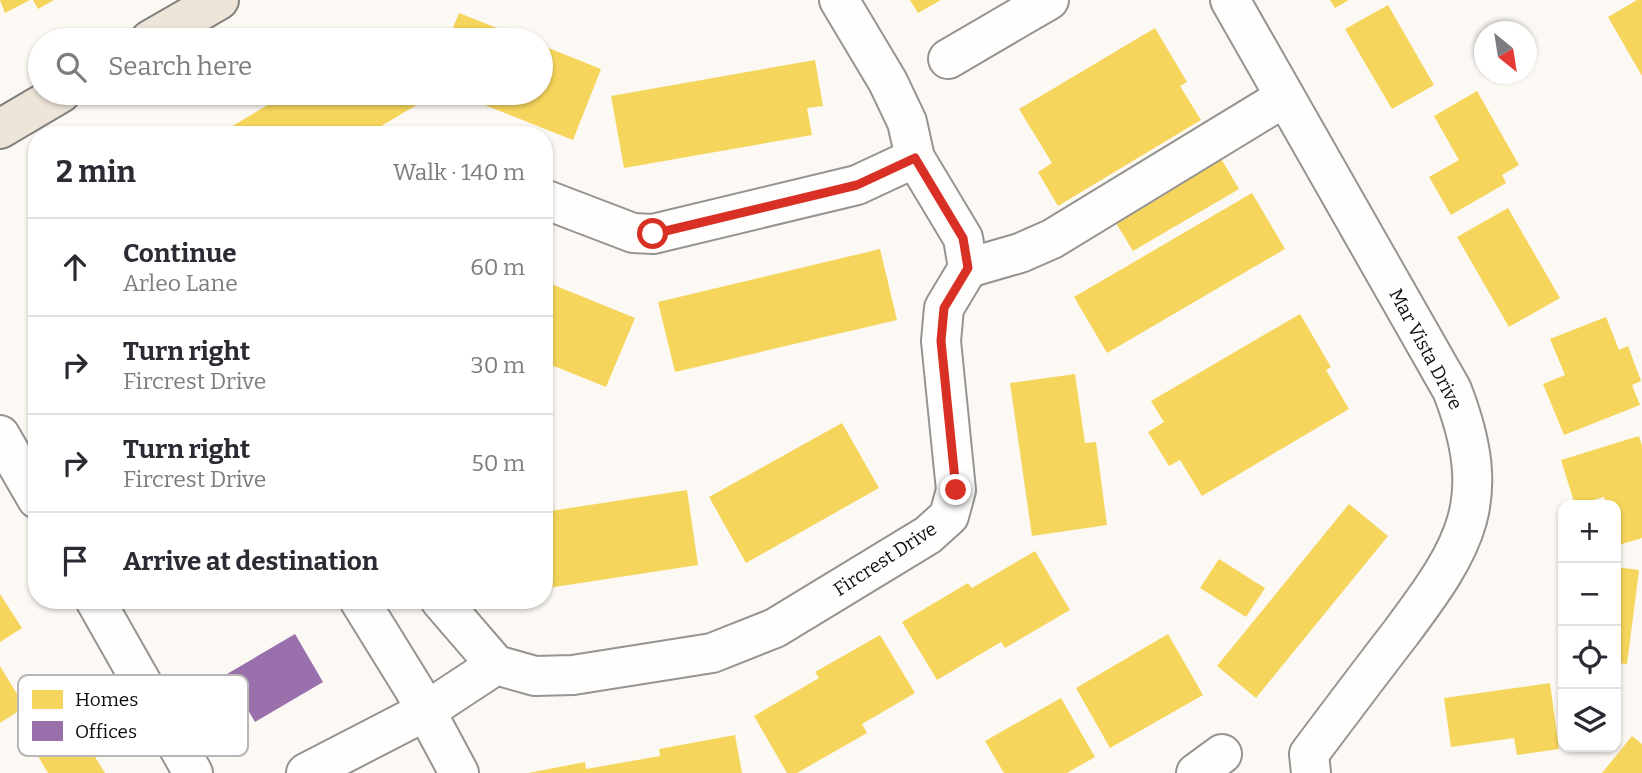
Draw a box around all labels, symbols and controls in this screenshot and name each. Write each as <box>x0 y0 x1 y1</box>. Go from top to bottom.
north arrow <box>1474 21 1537 84</box>
search box <box>28 28 553 105</box>
icon: search <box>52 48 90 86</box>
text: Search here <box>108 51 252 82</box>
text: 2 min <box>56 154 136 190</box>
text: Walk · 140 m <box>393 158 525 186</box>
route start <box>637 218 668 249</box>
text: Continue <box>123 238 237 269</box>
icon: ahead <box>56 248 94 286</box>
text: 60 m <box>470 253 525 281</box>
text: Arleo Lane <box>123 269 238 297</box>
street label: Mar Vista Drive <box>1384 284 1468 414</box>
text: Turn right <box>123 336 250 367</box>
icon: right <box>56 346 94 384</box>
text: 30 m <box>471 351 525 379</box>
text: Fircrest Drive <box>123 367 266 395</box>
text: Turn right <box>123 434 250 465</box>
icon: right <box>56 444 94 482</box>
text: 50 m <box>471 449 525 477</box>
text: Fircrest Drive <box>123 465 266 493</box>
route end <box>940 474 971 505</box>
map controls <box>1558 500 1621 752</box>
button: + <box>1558 500 1621 563</box>
street label: Fircrest Drive <box>829 517 941 601</box>
icon: arrive <box>56 542 94 580</box>
text: Arrive at destination <box>123 546 378 577</box>
button: − <box>1558 563 1621 626</box>
button: locate <box>1558 626 1621 689</box>
legend <box>18 675 248 756</box>
text: Homes <box>75 688 138 711</box>
button: layers <box>1558 689 1621 752</box>
text: Offices <box>75 720 137 743</box>

